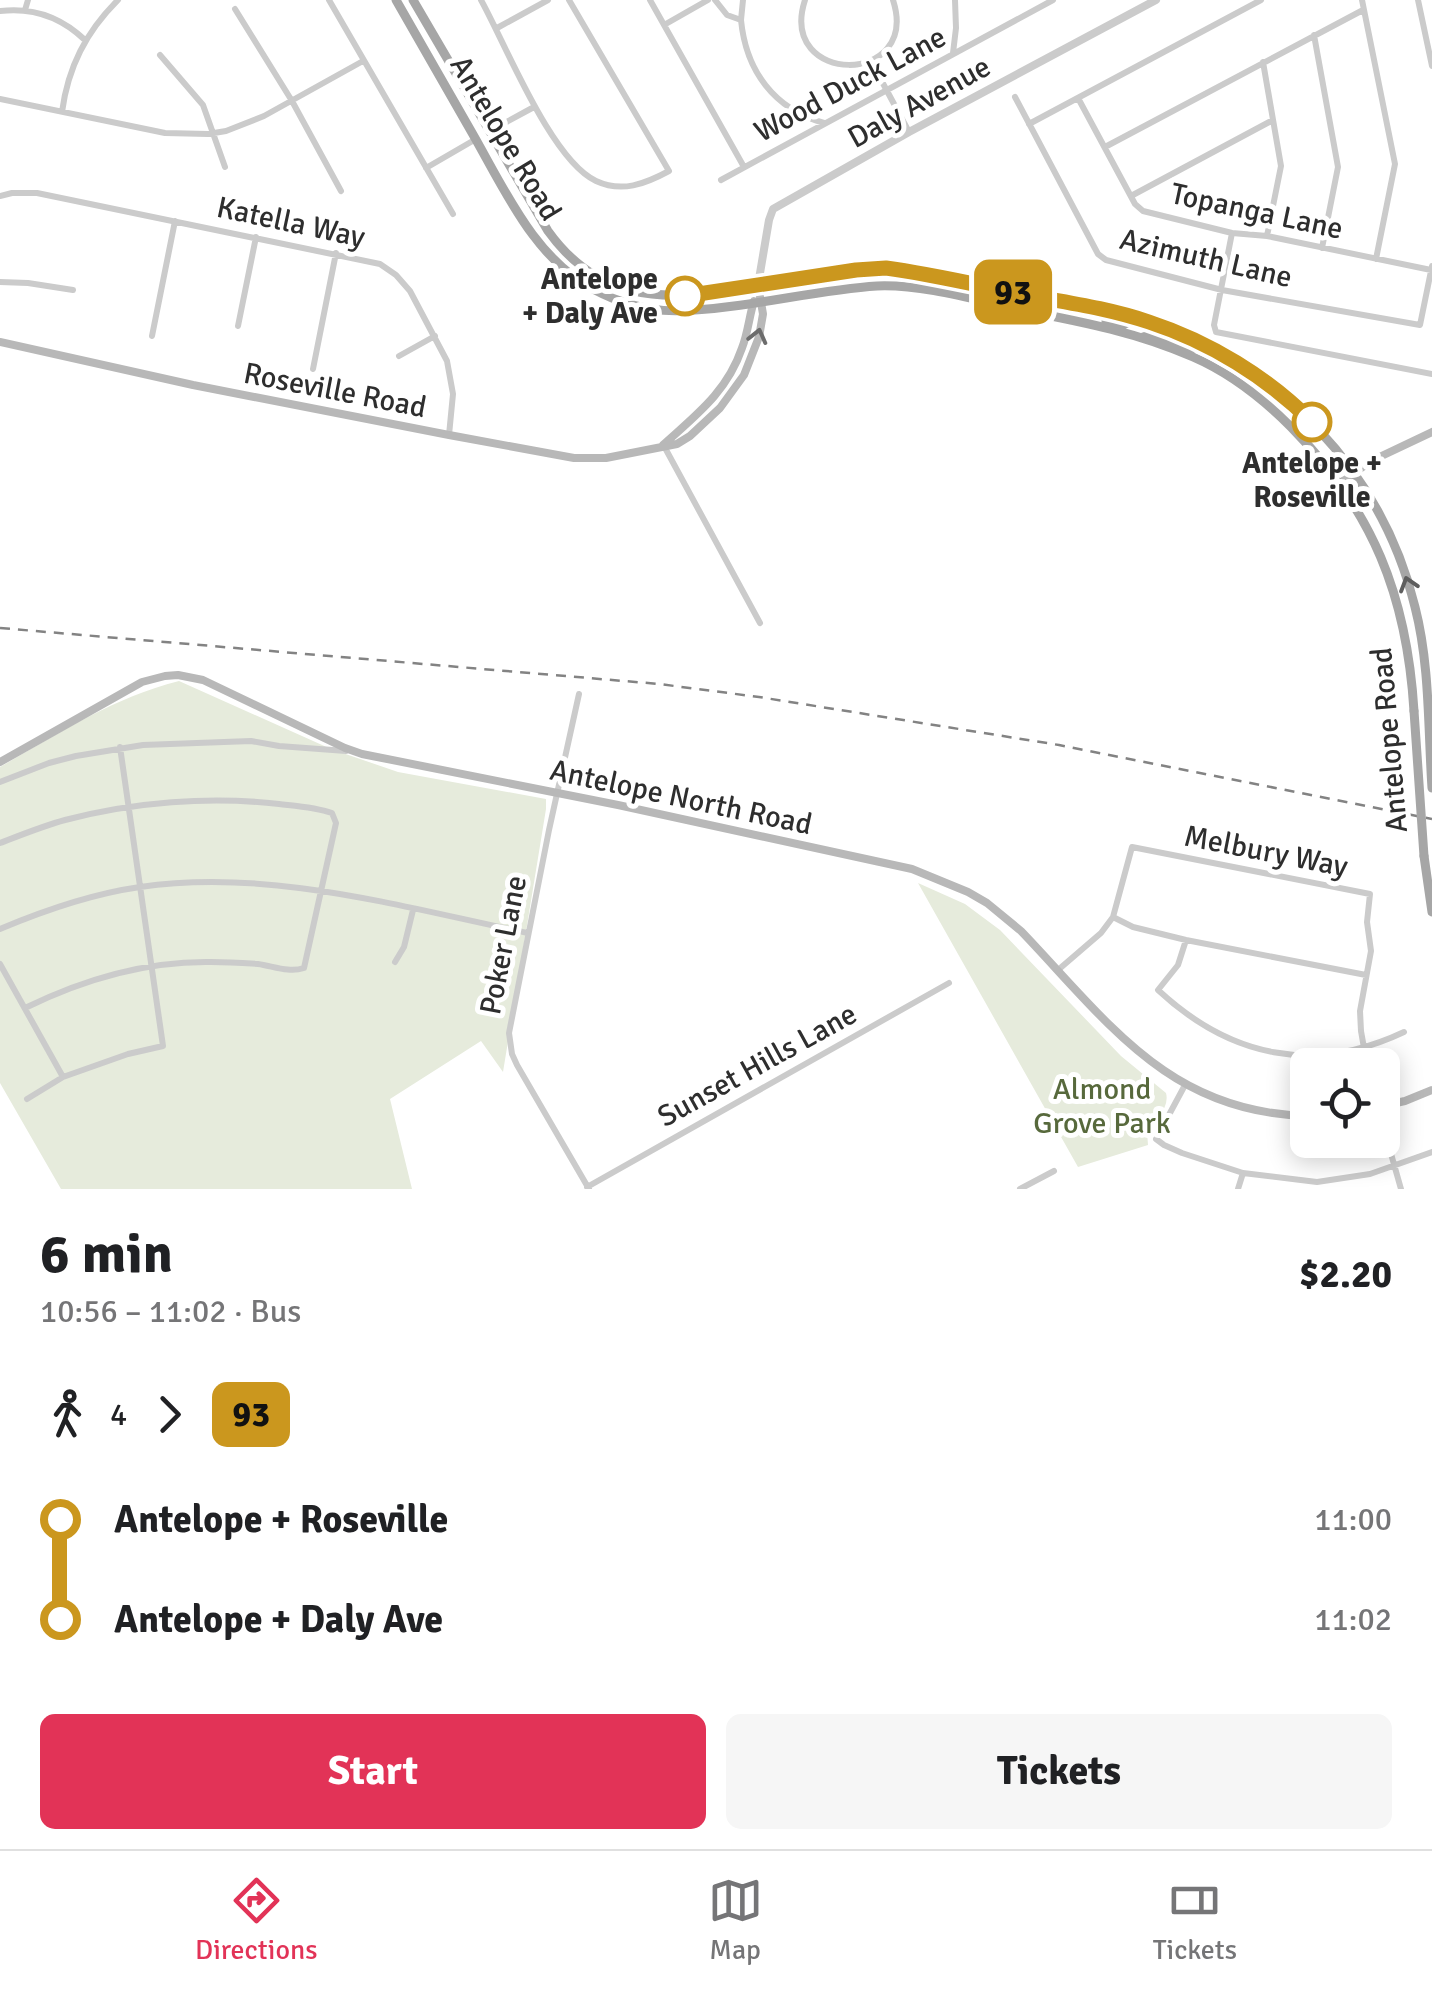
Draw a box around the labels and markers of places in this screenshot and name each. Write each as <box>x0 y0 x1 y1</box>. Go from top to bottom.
place label: Antelope + Daly Ave <box>522 261 658 332</box>
marker: Antelope + Daly Ave <box>666 277 704 315</box>
marker: Antelope + Roseville <box>1293 403 1331 441</box>
place label: Antelope + Roseville <box>1242 445 1382 516</box>

